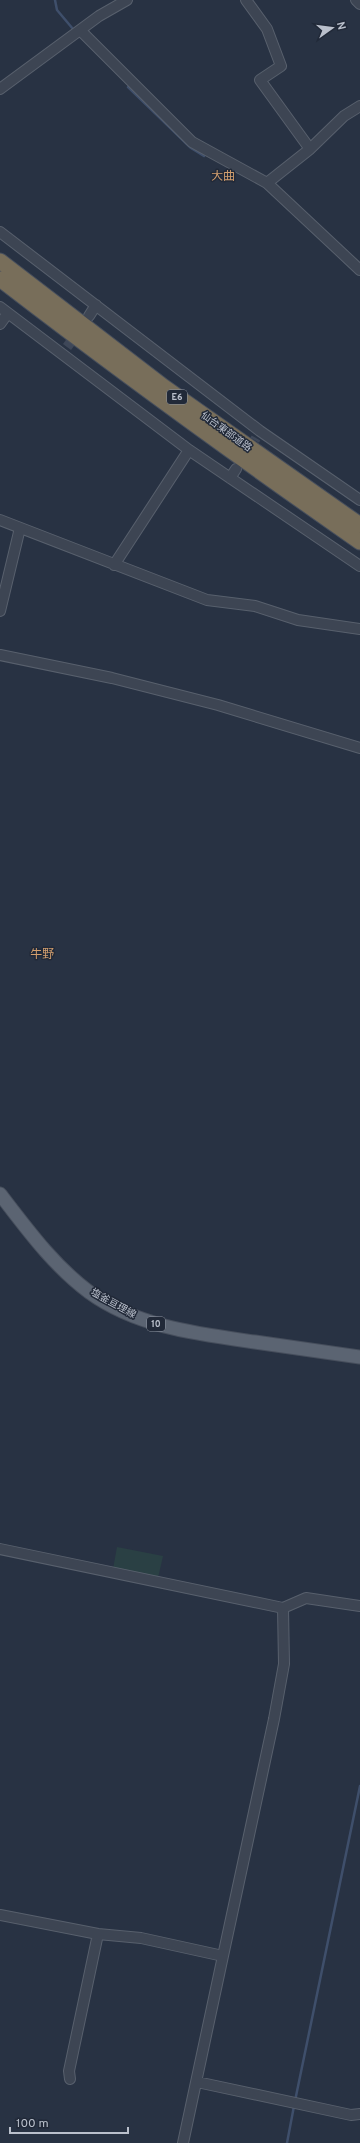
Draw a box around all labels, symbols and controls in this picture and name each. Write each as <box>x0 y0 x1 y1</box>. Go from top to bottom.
north arrow <box>312 8 352 48</box>
text: N <box>333 20 348 31</box>
district label: 大曲 <box>211 169 235 185</box>
road number: E6 <box>167 390 187 404</box>
street label: 仙台東部道路 <box>198 409 254 455</box>
district label: 牛野 <box>30 947 54 963</box>
street label: 塩釜亘理線 <box>88 1286 138 1322</box>
road number: 10 <box>147 1317 165 1331</box>
scale bar <box>10 2109 128 2135</box>
text: 100 m <box>16 2116 49 2132</box>

